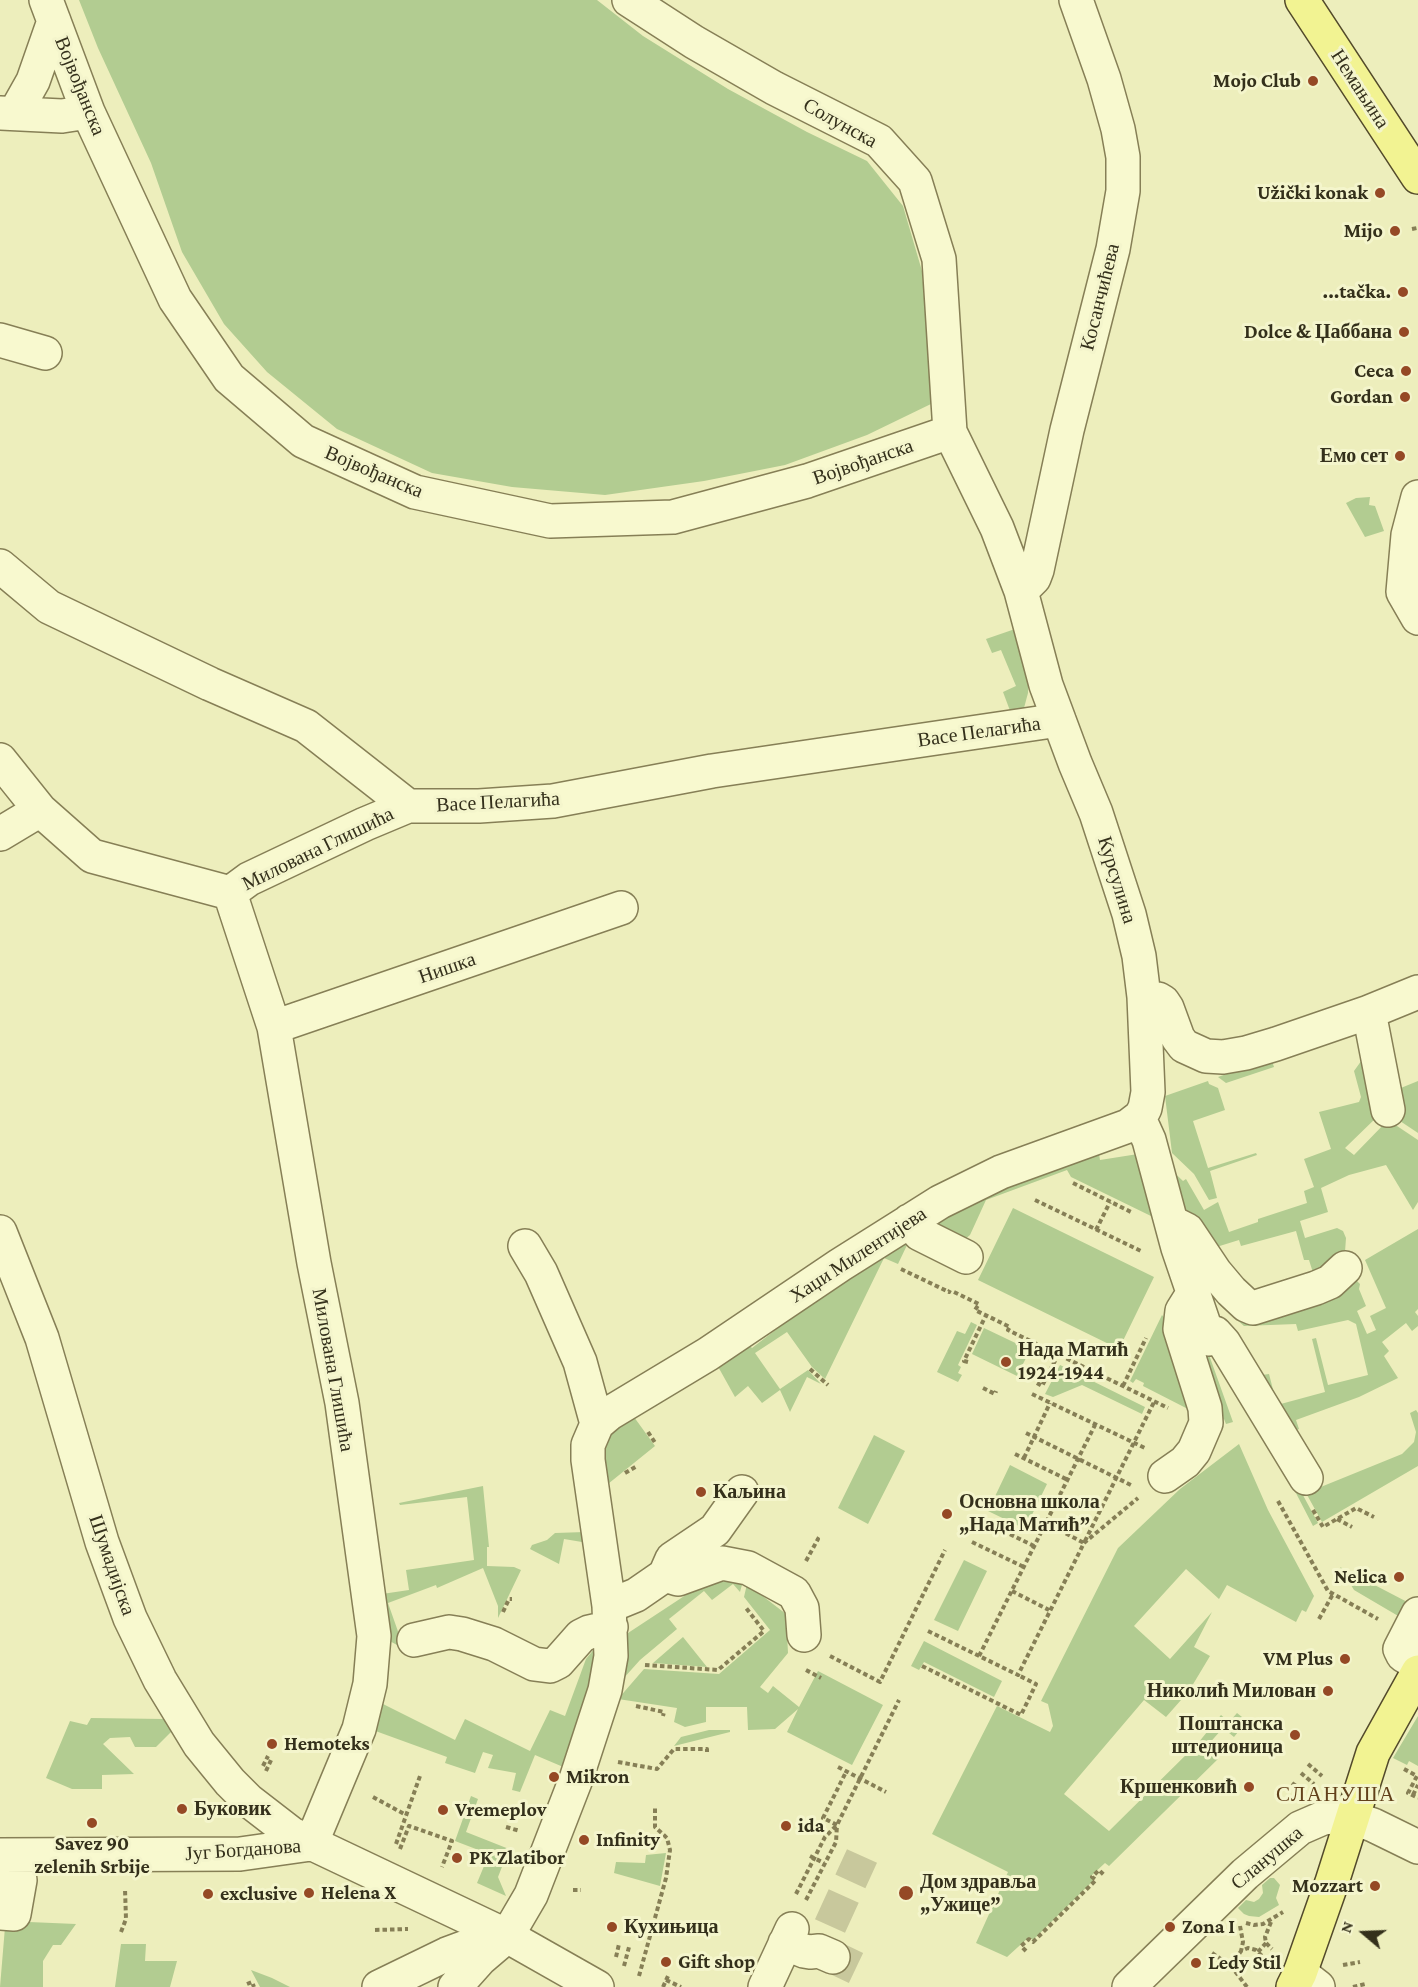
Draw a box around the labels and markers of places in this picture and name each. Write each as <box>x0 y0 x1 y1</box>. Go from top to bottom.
place label: Mojo Club <box>1213 69 1301 93</box>
marker: Mojo Club <box>1306 74 1320 88</box>
place label: Užički konak <box>1257 181 1368 205</box>
marker: Užički konak <box>1373 186 1387 200</box>
place label: Mijo <box>1344 219 1383 243</box>
marker: Mijo <box>1388 224 1402 238</box>
place label: ...tačka. <box>1323 280 1391 304</box>
marker: ...tačka. <box>1396 285 1410 299</box>
place label: Dolce & Џаббана <box>1244 320 1392 344</box>
marker: Dolce & Џаббана <box>1397 325 1411 339</box>
place label: Ceca <box>1354 359 1394 383</box>
marker: Ceca <box>1399 364 1413 378</box>
place label: Gordan <box>1330 385 1393 409</box>
marker: Gordan <box>1398 390 1412 404</box>
place label: Емо сет <box>1320 444 1388 468</box>
marker: Емо сет <box>1393 449 1407 463</box>
place label: Нада Матић 1924-1944 <box>1018 1338 1128 1385</box>
marker: Нада Матић 1924-1944 <box>999 1355 1013 1369</box>
place label: Каљина <box>713 1480 786 1504</box>
marker: Каљина <box>694 1485 708 1499</box>
place label: Основна школа „Нада Матић” <box>959 1490 1100 1537</box>
marker: Основна школа „Нада Матић” <box>940 1507 954 1521</box>
place label: Nelica <box>1334 1565 1387 1589</box>
marker: Nelica <box>1392 1570 1406 1584</box>
place label: VM Plus <box>1263 1647 1333 1671</box>
marker: VM Plus <box>1338 1652 1352 1666</box>
place label: Николић Милован <box>1147 1679 1316 1703</box>
marker: Николић Милован <box>1321 1684 1335 1698</box>
place label: Поштанска штедионица <box>1171 1712 1283 1759</box>
marker: Поштанска штедионица <box>1288 1728 1302 1742</box>
place label: Hemoteks <box>284 1732 370 1756</box>
marker: Hemoteks <box>265 1737 279 1751</box>
place label: Mikron <box>566 1765 629 1789</box>
marker: Mikron <box>547 1770 561 1784</box>
place label: Кршенковић <box>1120 1775 1237 1799</box>
marker: Кршенковић <box>1242 1780 1256 1794</box>
place label: Буковик <box>194 1797 271 1821</box>
place label: Vremeplov <box>455 1798 546 1822</box>
marker: Буковик <box>175 1802 189 1816</box>
marker: Vremeplov <box>436 1803 450 1817</box>
place label: ida <box>798 1814 824 1838</box>
marker: Savez 90 zelenih Srbije <box>85 1816 99 1830</box>
marker: ida <box>779 1819 793 1833</box>
place label: Infinity <box>596 1828 660 1852</box>
place label: Savez 90 zelenih Srbije <box>34 1832 150 1879</box>
marker: Infinity <box>577 1833 591 1847</box>
place label: PK Zlatibor <box>469 1846 565 1870</box>
marker: PK Zlatibor <box>450 1851 464 1865</box>
place label: Дом здравља „Ужице” <box>920 1870 1036 1917</box>
place label: Mozzart <box>1292 1874 1363 1898</box>
marker: Mozzart <box>1368 1879 1382 1893</box>
place label: Helena X <box>321 1881 396 1905</box>
place label: exclusive <box>220 1882 297 1906</box>
marker: Дом здравља „Ужице” <box>897 1884 915 1902</box>
marker: Helena X <box>302 1886 316 1900</box>
marker: exclusive <box>201 1887 215 1901</box>
place label: Кухињица <box>624 1915 719 1939</box>
place label: Zona I <box>1182 1915 1235 1939</box>
marker: Кухињица <box>605 1920 619 1934</box>
marker: Zona I <box>1163 1920 1177 1934</box>
place label: Gift shop <box>678 1950 755 1974</box>
place label: Ledy Stil <box>1208 1951 1281 1975</box>
marker: Gift shop <box>659 1955 673 1969</box>
marker: Ledy Stil <box>1189 1956 1203 1970</box>

